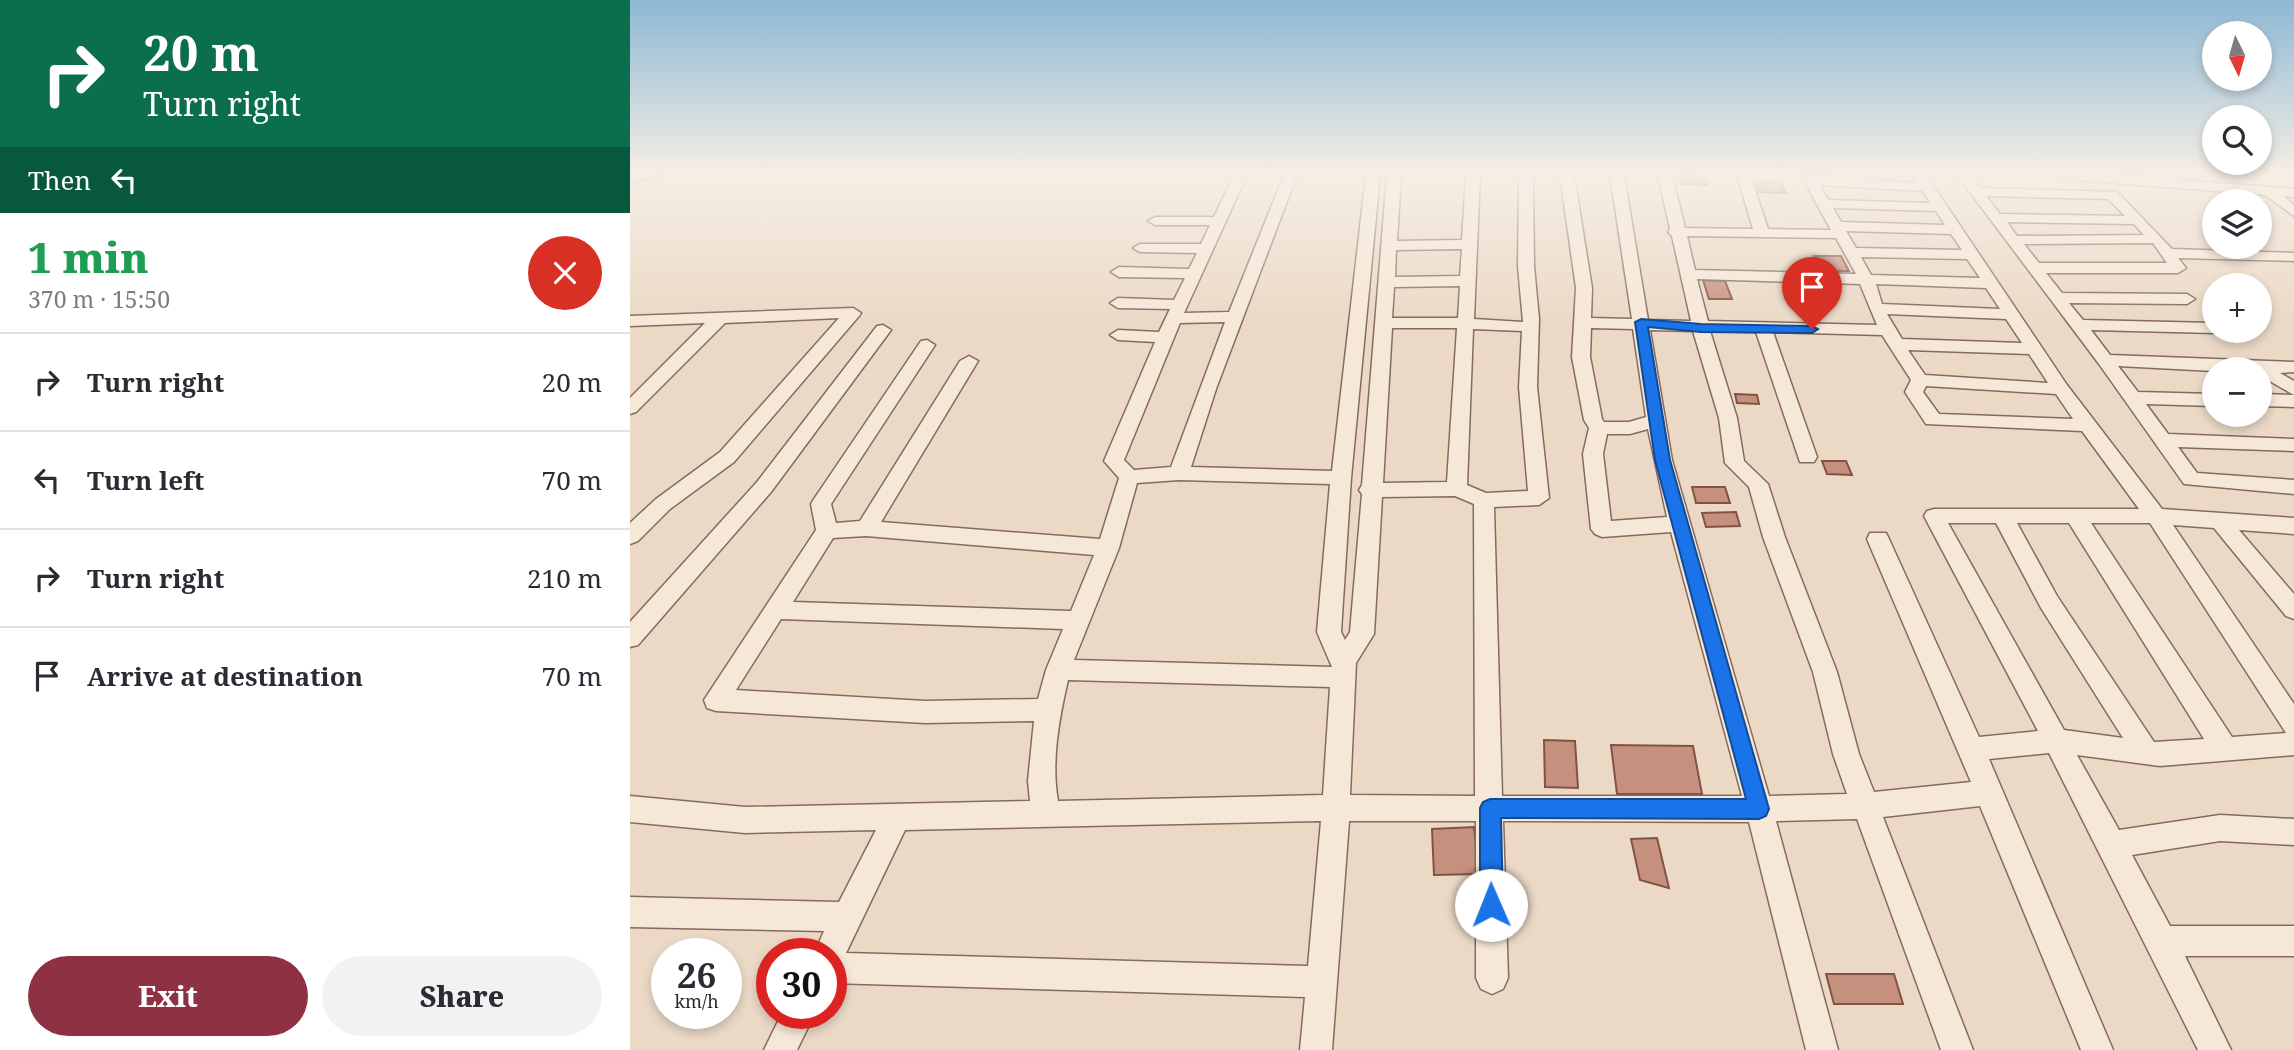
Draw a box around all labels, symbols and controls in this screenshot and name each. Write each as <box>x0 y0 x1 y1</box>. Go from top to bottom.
text: 20 m <box>143 19 259 85</box>
north arrow <box>2202 21 2272 91</box>
map controls <box>2202 21 2272 427</box>
icon: right <box>28 28 119 119</box>
text: Turn right <box>143 82 301 125</box>
button: search <box>2202 105 2272 175</box>
icon: left <box>105 161 143 199</box>
text: Then <box>28 162 91 198</box>
button: layers <box>2202 189 2272 259</box>
text: 1 min <box>28 228 149 285</box>
button: close <box>528 236 602 310</box>
pin <box>1782 257 1842 329</box>
icon: arrive <box>1793 268 1831 306</box>
button: + <box>2202 273 2272 343</box>
text: 370 m · 15:50 <box>28 283 170 315</box>
button: − <box>2202 357 2272 427</box>
icon: right <box>28 363 66 401</box>
text: Turn right <box>87 364 224 400</box>
text: 20 m <box>542 364 602 400</box>
icon: left <box>28 461 66 499</box>
text: Turn left <box>87 462 204 498</box>
text: 70 m <box>542 462 602 498</box>
icon: right <box>28 559 66 597</box>
text: Turn right <box>87 560 224 596</box>
text: 210 m <box>527 560 602 596</box>
icon: arrive <box>28 657 66 695</box>
text: Arrive at destination <box>87 658 363 694</box>
text: 70 m <box>542 658 602 694</box>
position arrow <box>1454 868 1528 942</box>
speed limit sign: 30 <box>756 938 847 1029</box>
text: 26 <box>677 951 716 998</box>
button: Exit <box>28 956 308 1036</box>
button: Share <box>322 956 602 1036</box>
text: km/h <box>674 989 719 1013</box>

